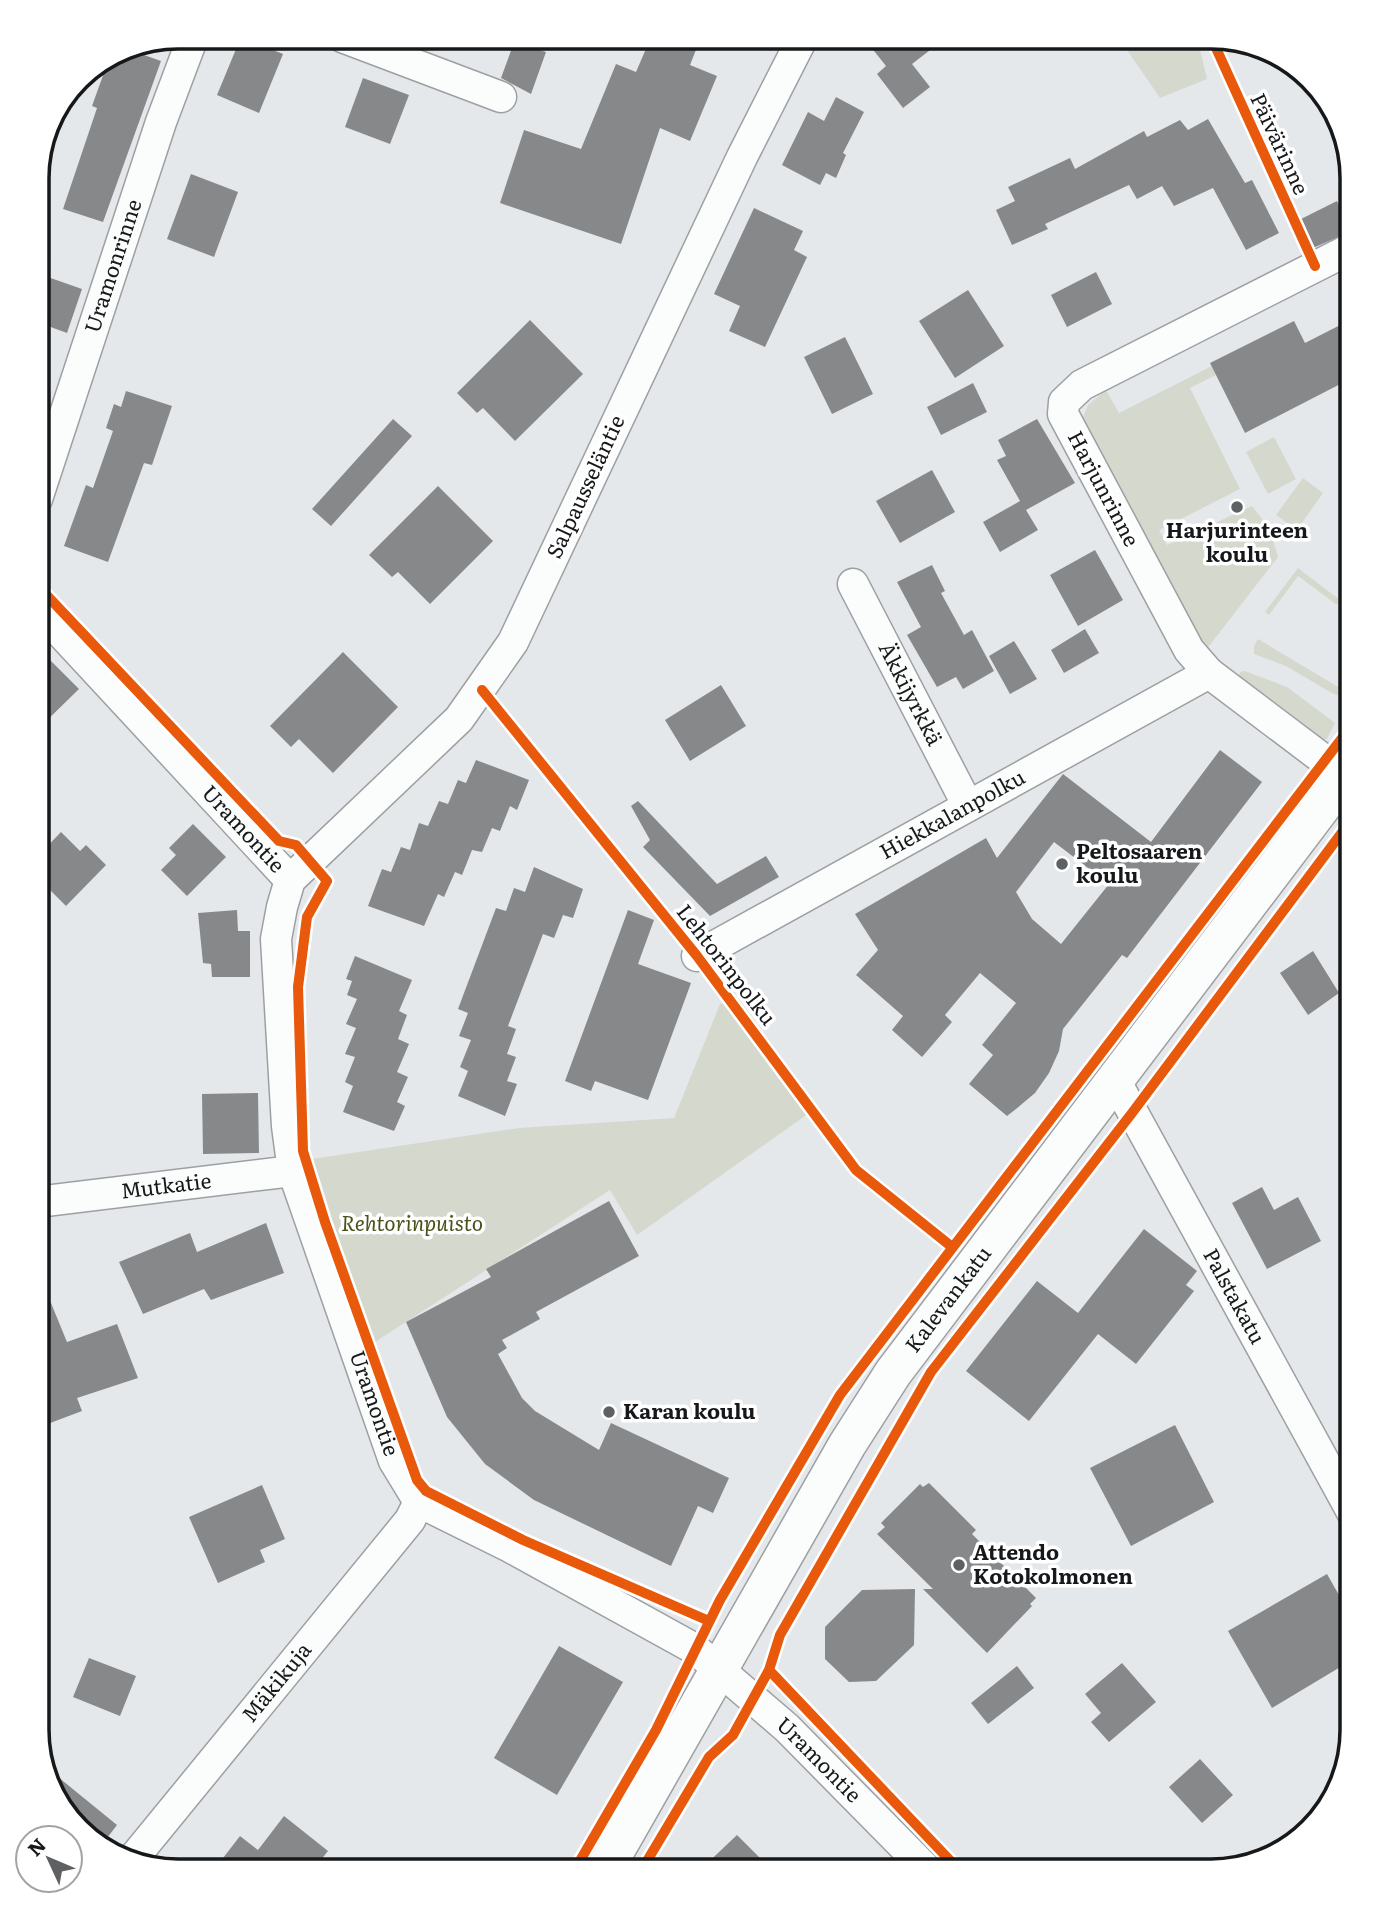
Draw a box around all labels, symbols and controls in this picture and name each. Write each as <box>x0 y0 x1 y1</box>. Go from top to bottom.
street label: Päivärinne <box>1244 87 1318 199</box>
street label: Uramonrinne <box>75 195 148 336</box>
street label: Salpausseläntie <box>537 409 631 563</box>
street label: Harjunrinne <box>1062 424 1149 551</box>
marker: Harjurinteen koulu <box>1229 499 1245 515</box>
place label: Harjurinteen koulu <box>1166 513 1309 568</box>
street label: Äkkijyrkkä <box>873 636 952 751</box>
street label: Hiekkalanpolku <box>873 760 1030 865</box>
street label: Uramontie <box>196 777 293 878</box>
place label: Peltosaaren koulu <box>1076 834 1203 889</box>
marker: Peltosaaren koulu <box>1054 856 1070 872</box>
street label: Lehtorinpolku <box>671 896 785 1031</box>
street label: Mutkatie <box>119 1163 213 1205</box>
park label: Rehtorinpuisto <box>341 1206 483 1237</box>
street label: Kalevankatu <box>896 1238 997 1358</box>
street label: Palstakatu <box>1197 1242 1275 1349</box>
street label: Uramontie <box>344 1346 409 1460</box>
place label: Karan koulu <box>623 1394 756 1425</box>
marker: Karan koulu <box>601 1404 617 1420</box>
place label: Attendo Kotokolmonen <box>973 1535 1133 1590</box>
marker: Attendo Kotokolmonen <box>951 1557 967 1573</box>
street label: Mäkikuja <box>233 1634 318 1728</box>
street label: Uramontie <box>771 1708 870 1808</box>
north arrow <box>14 1824 84 1894</box>
text: N <box>20 1831 52 1862</box>

